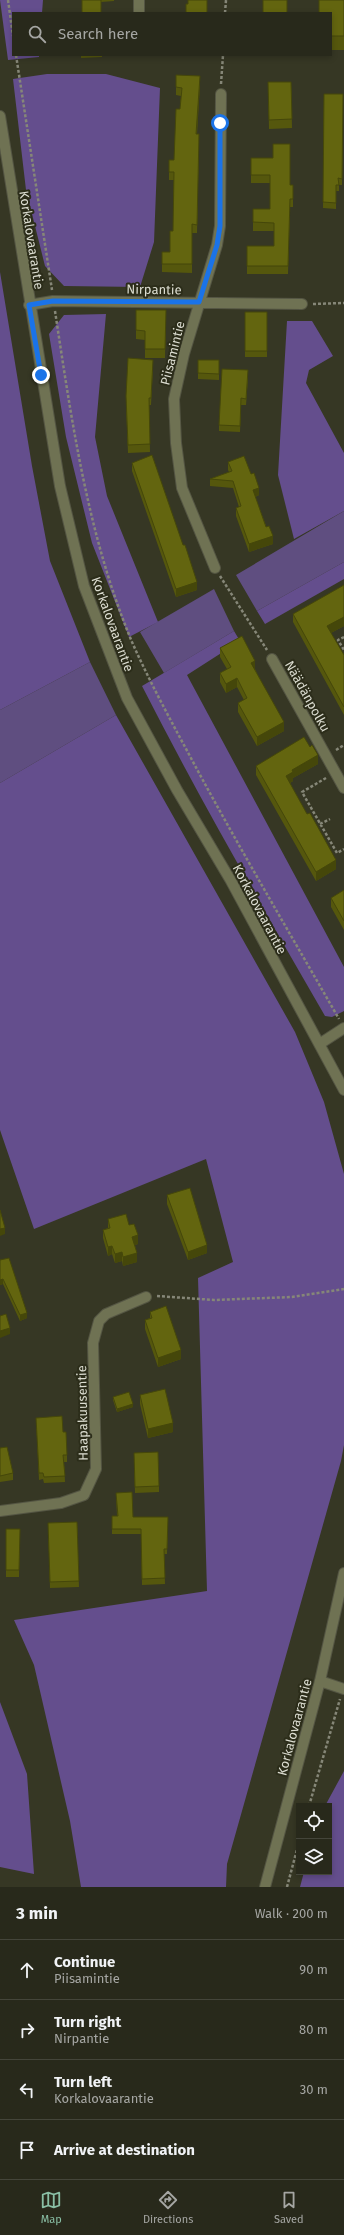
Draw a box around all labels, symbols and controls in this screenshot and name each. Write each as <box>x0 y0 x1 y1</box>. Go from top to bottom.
search box <box>12 12 332 56</box>
icon: search <box>26 23 48 45</box>
text: Search here <box>58 25 138 43</box>
route start <box>211 114 229 132</box>
street label: Korkalovaarantie <box>16 190 47 291</box>
street label: Nirpantie <box>126 282 182 297</box>
street label: Piisamintie <box>157 319 188 387</box>
route end <box>32 366 50 384</box>
street label: Korkalovaarantie <box>88 575 137 674</box>
street label: Näädänpolku <box>282 658 333 734</box>
street label: Korkalovaarantie <box>230 862 290 957</box>
street label: Haapakuusentie <box>74 1365 91 1461</box>
street label: Korkalovaarantie <box>274 1677 315 1777</box>
map controls <box>296 1803 332 1875</box>
button: locate <box>296 1803 332 1839</box>
button: layers <box>296 1839 332 1875</box>
text: 3 min <box>16 1903 58 1924</box>
text: Walk · 200 m <box>255 1906 328 1921</box>
text: Continue <box>54 1953 115 1971</box>
icon: ahead <box>16 1959 38 1981</box>
text: 90 m <box>299 1962 328 1977</box>
text: Piisamintie <box>54 1971 120 1986</box>
text: Turn right <box>54 2013 121 2031</box>
icon: right <box>16 2019 38 2041</box>
text: 80 m <box>299 2022 328 2037</box>
text: Nirpantie <box>54 2031 109 2046</box>
text: Turn left <box>54 2073 112 2091</box>
icon: left <box>16 2079 38 2101</box>
text: 30 m <box>300 2082 328 2097</box>
text: Korkalovaarantie <box>54 2091 154 2106</box>
icon: arrive <box>16 2139 38 2161</box>
text: Arrive at destination <box>54 2141 195 2159</box>
tab: Map <box>40 2189 62 2226</box>
tab: Directions <box>143 2189 193 2226</box>
tab: Saved <box>274 2189 304 2226</box>

